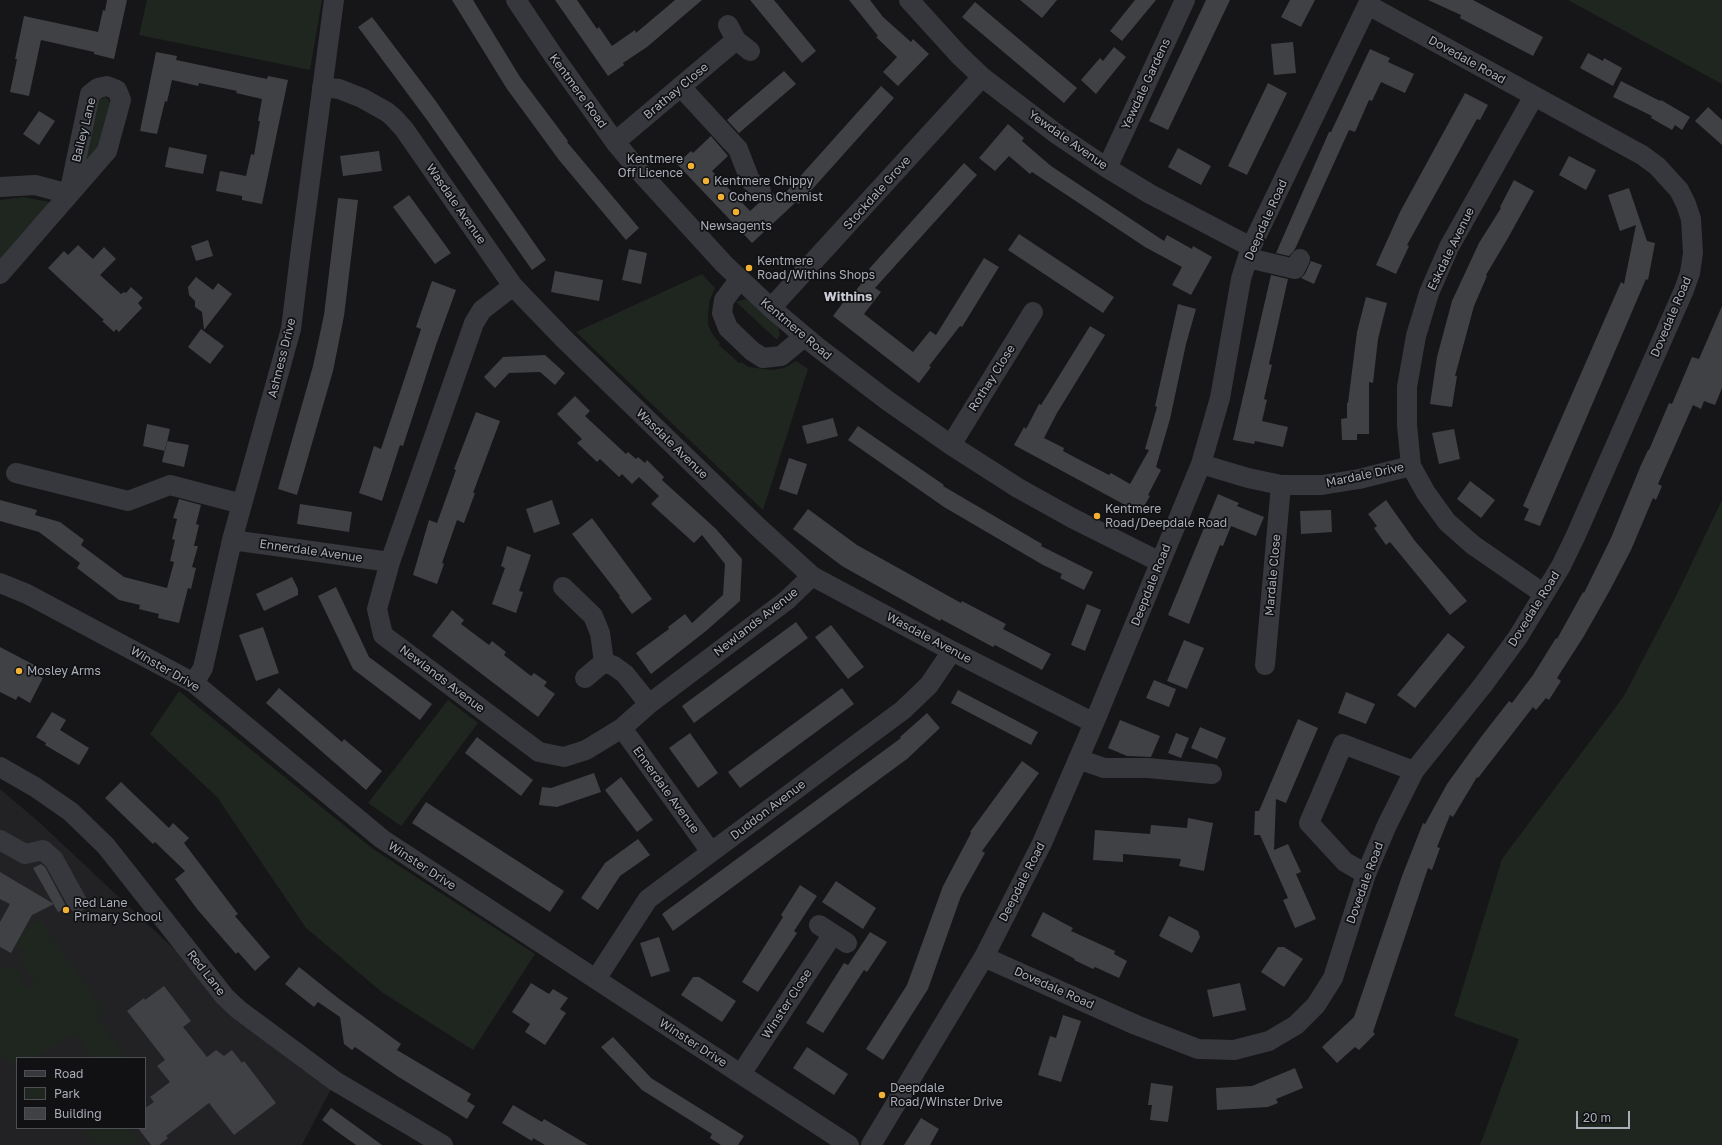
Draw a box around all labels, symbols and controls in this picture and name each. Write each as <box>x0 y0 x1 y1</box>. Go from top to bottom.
street label: Dovedale Road <box>1426 33 1508 87</box>
street label: Yewdale Gardens <box>1119 36 1173 132</box>
street label: Kentmere Road <box>546 51 610 131</box>
street label: Brathay Close <box>641 60 711 122</box>
street label: Bailey Lane <box>69 96 99 164</box>
street label: Yewdale Avenue <box>1026 107 1110 173</box>
place label: Kentmere Off Licence <box>618 152 683 180</box>
street label: Stockdale Grove <box>840 153 914 233</box>
street label: Wasdale Avenue <box>423 161 489 247</box>
marker: Kentmere Off Licence <box>686 161 696 171</box>
place label: Kentmere Chippy <box>714 174 813 188</box>
marker: Kentmere Chippy <box>701 176 711 186</box>
street label: Deepdale Road <box>1242 177 1290 263</box>
place label: Cohens Chemist <box>729 190 823 204</box>
marker: Cohens Chemist <box>716 192 726 202</box>
street label: Eskdale Avenue <box>1425 205 1477 293</box>
marker: Newsagents <box>731 207 741 217</box>
place label: Newsagents <box>700 219 772 233</box>
place label: Kentmere Road/Withins Shops <box>757 254 875 282</box>
marker: Kentmere Road/Withins Shops <box>744 263 754 273</box>
street label: Dovedale Road <box>1648 275 1694 359</box>
district label: Withins <box>824 289 872 305</box>
street label: Kentmere Road <box>757 295 835 363</box>
street label: Ashness Drive <box>265 317 299 399</box>
street label: Rothay Close <box>966 342 1018 414</box>
street label: Wasdale Avenue <box>633 406 711 482</box>
street label: Mardale Drive <box>1325 460 1405 490</box>
place label: Kentmere Road/Deepdale Road <box>1105 502 1227 530</box>
marker: Kentmere Road/Deepdale Road <box>1092 511 1102 521</box>
street label: Mardale Close <box>1262 534 1284 616</box>
street label: Ennerdale Avenue <box>259 537 363 565</box>
street label: Deepdale Road <box>1128 542 1174 628</box>
street label: Dovedale Road <box>1505 569 1563 649</box>
street label: Newlands Avenue <box>711 585 801 659</box>
street label: Wasdale Avenue <box>884 609 974 667</box>
street label: Newlands Avenue <box>397 642 487 716</box>
street label: Winster Drive <box>128 643 202 695</box>
place label: Mosley Arms <box>27 664 101 678</box>
marker: Mosley Arms <box>14 666 24 676</box>
street label: Ennerdale Avenue <box>630 744 702 836</box>
street label: Duddon Avenue <box>728 777 808 843</box>
street label: Winster Drive <box>386 839 458 893</box>
street label: Deepdale Road <box>996 840 1048 924</box>
street label: Dovedale Road <box>1344 840 1386 926</box>
place label: Red Lane Primary School <box>74 896 162 924</box>
marker: Red Lane Primary School <box>61 905 71 915</box>
street label: Red Lane <box>184 948 228 998</box>
street label: Dovedale Road <box>1012 964 1096 1012</box>
street label: Winster Close <box>759 966 815 1042</box>
street label: Winster Drive <box>657 1016 729 1070</box>
legend <box>16 1057 146 1129</box>
text: Road <box>54 1066 83 1081</box>
place label: Deepdale Road/Winster Drive <box>890 1081 1003 1109</box>
text: Park <box>54 1086 80 1101</box>
marker: Deepdale Road/Winster Drive <box>877 1090 887 1100</box>
scale bar <box>1578 1103 1632 1129</box>
text: Building <box>54 1106 102 1121</box>
text: 20 m <box>1583 1110 1611 1125</box>

